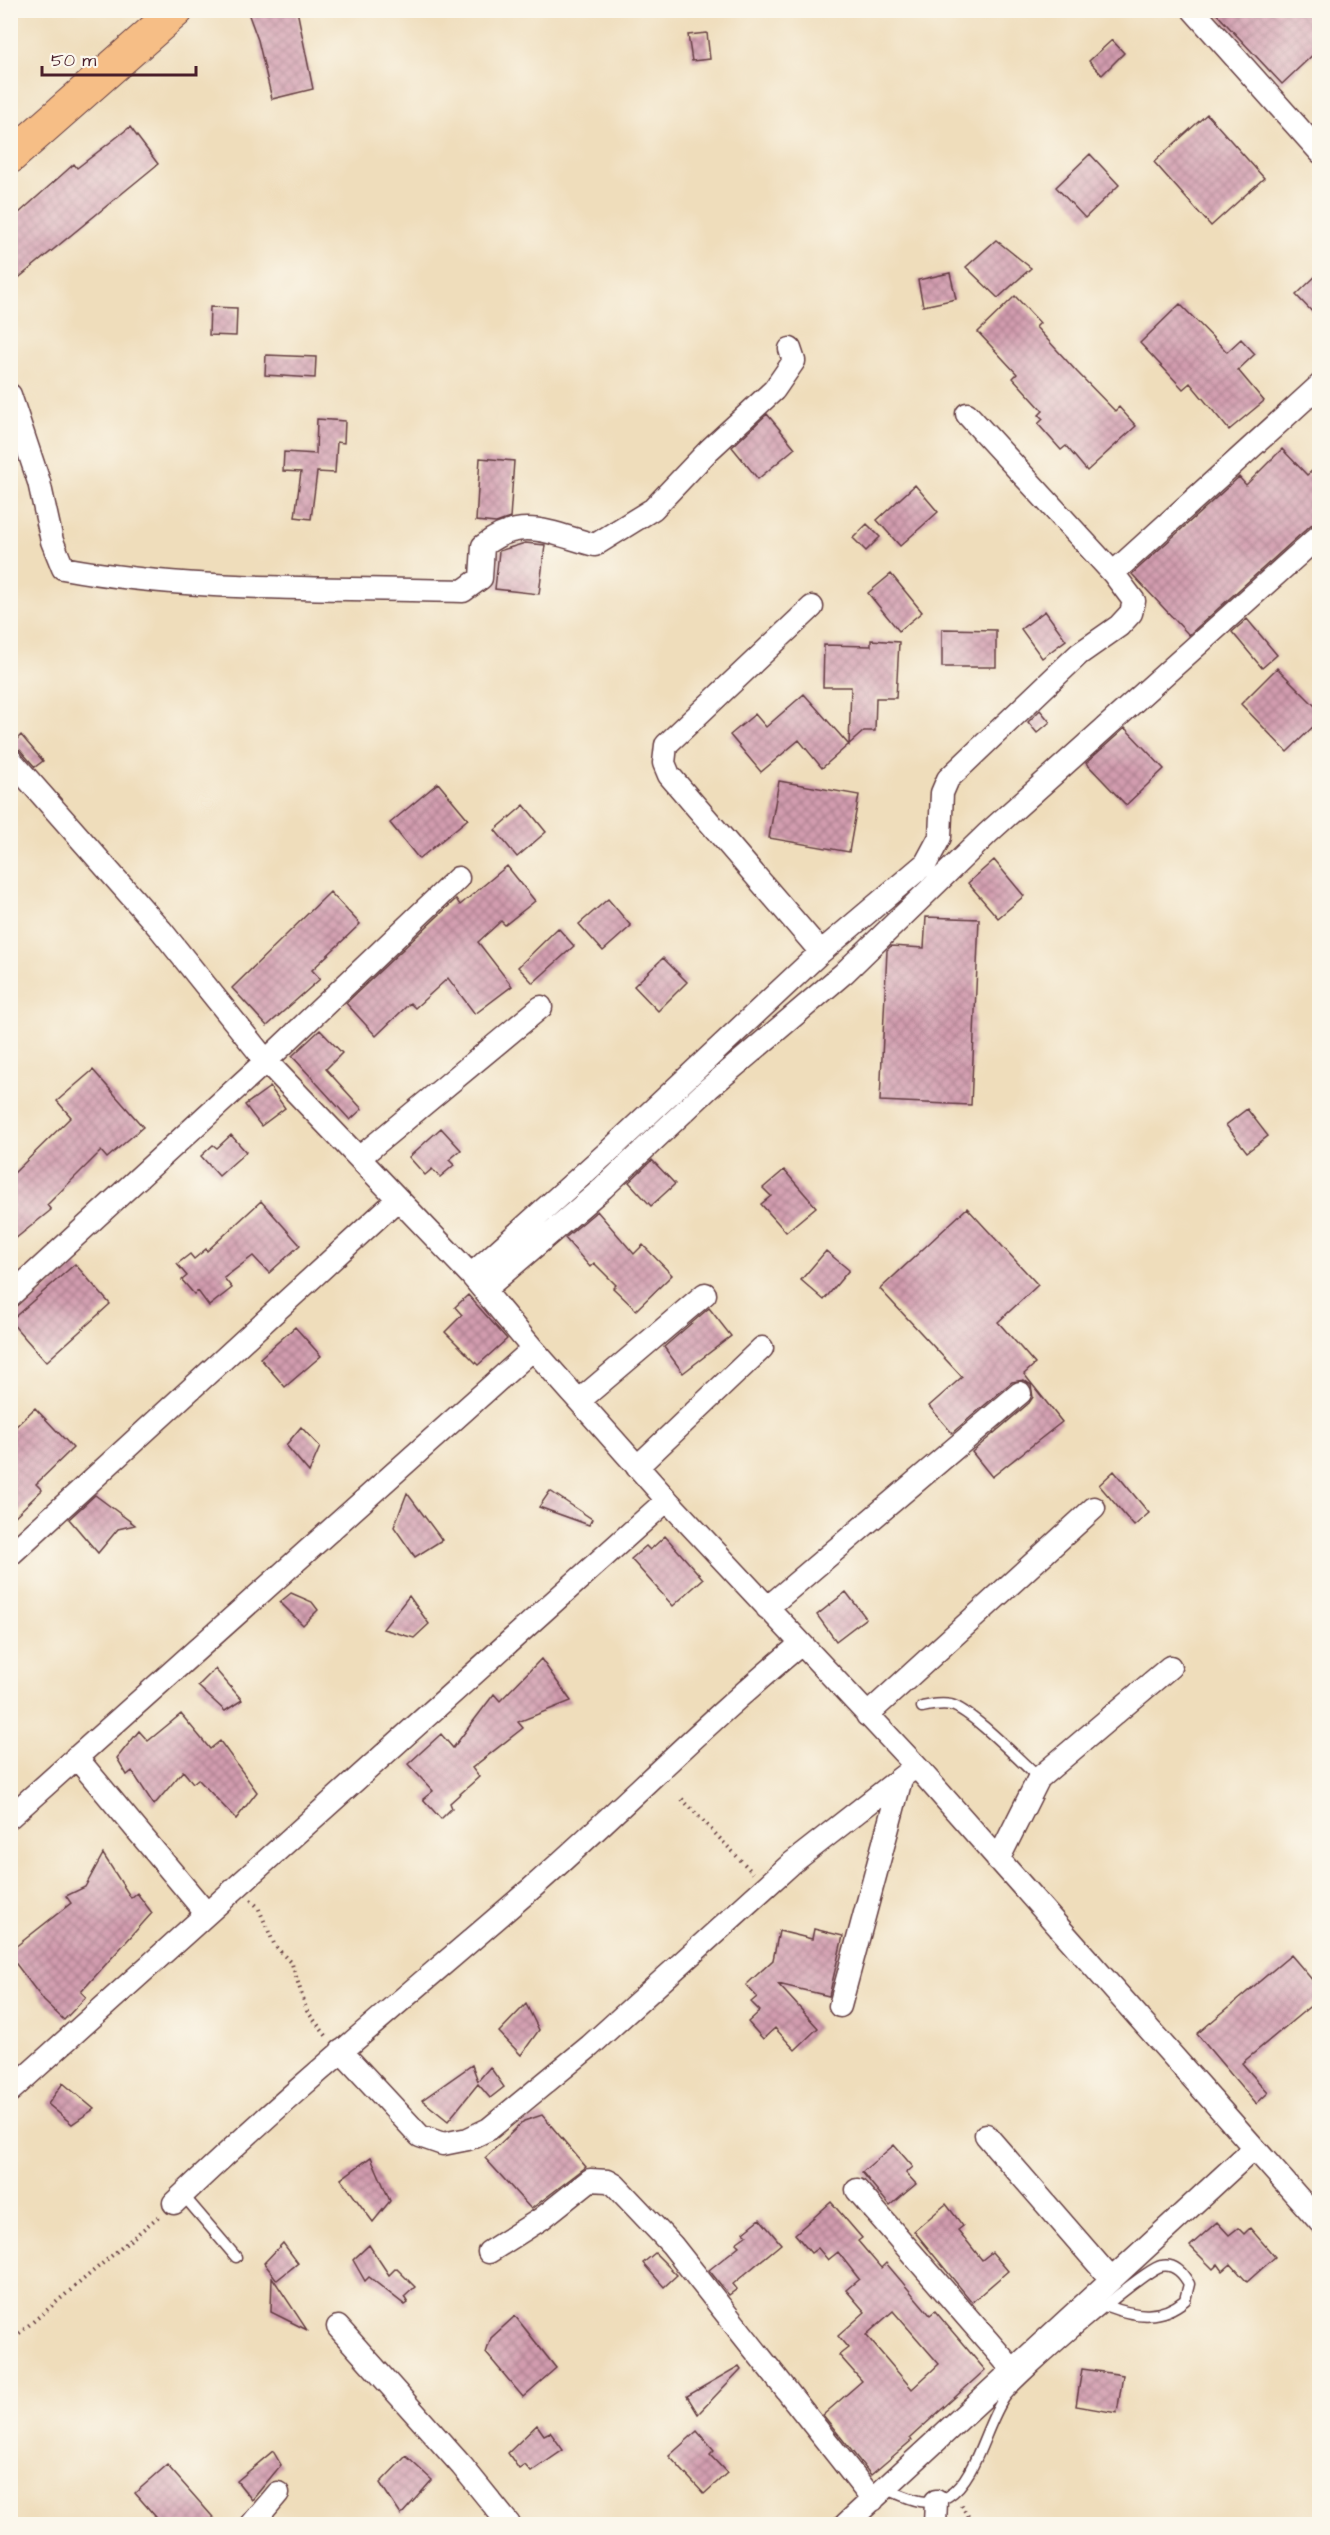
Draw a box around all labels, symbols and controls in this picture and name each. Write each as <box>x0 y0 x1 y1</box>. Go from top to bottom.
scale bar <box>42 39 196 77</box>
text: 50 m <box>51 48 96 73</box>

